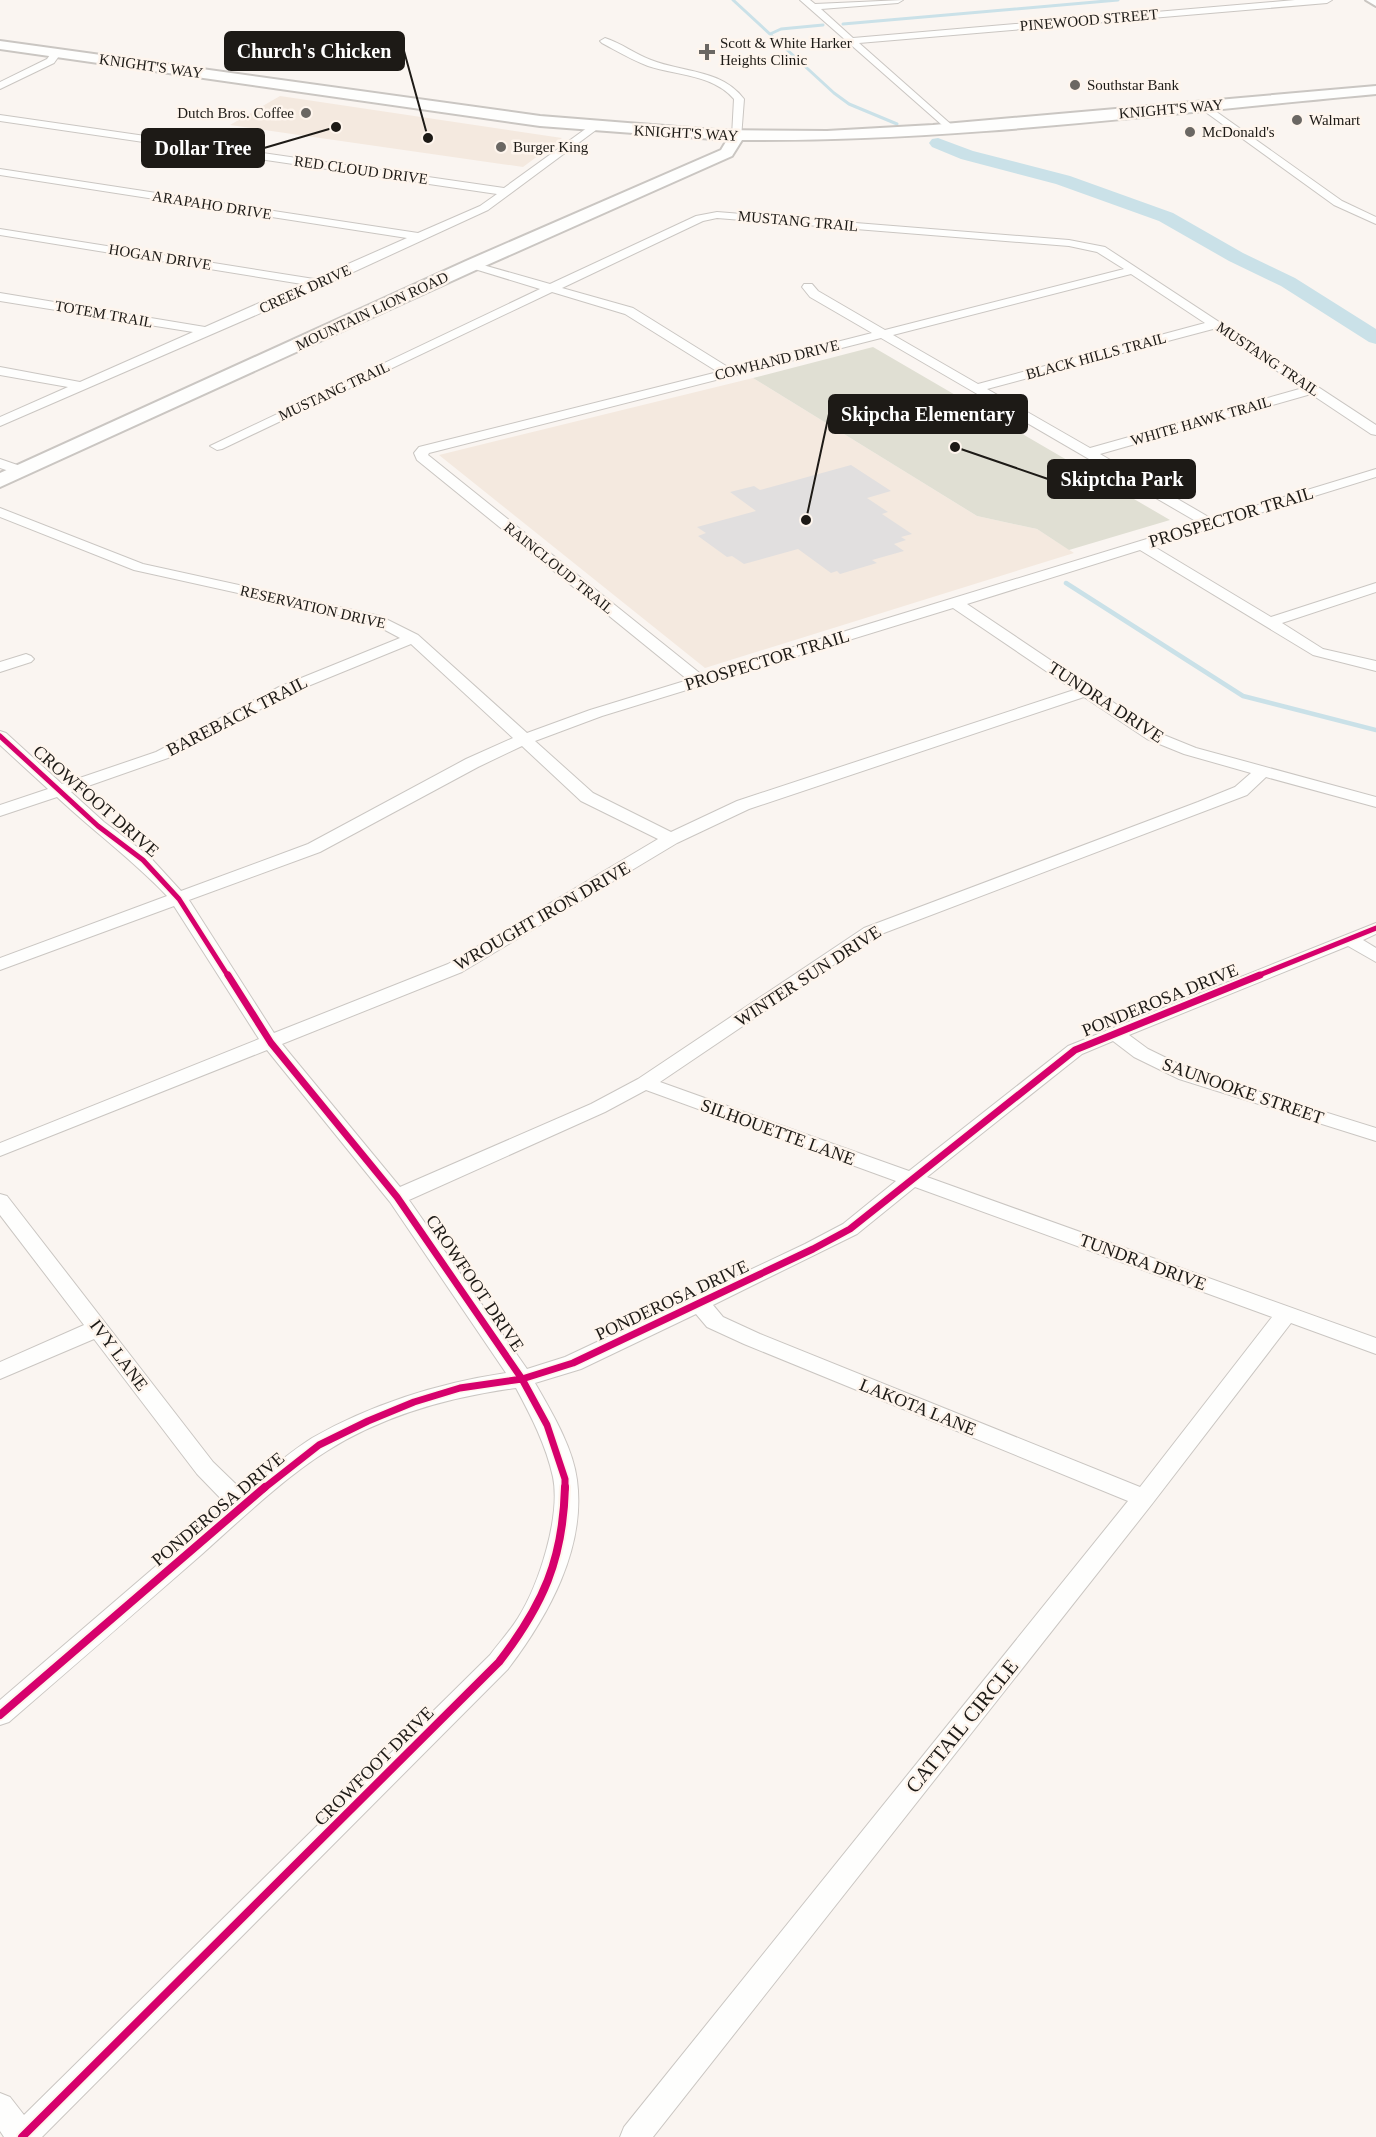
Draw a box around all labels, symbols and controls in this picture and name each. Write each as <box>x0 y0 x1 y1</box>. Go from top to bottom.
street label: PINEWOOD STREET <box>1019 6 1159 34</box>
callout: Church's Chicken <box>225 32 404 70</box>
place label: Scott & White Harker Heights Clinic <box>720 35 852 68</box>
text: Church's Chicken <box>237 40 391 62</box>
marker: Scott & White Harker Heights Clinic <box>698 43 716 61</box>
street label: KNIGHT'S WAY <box>98 51 204 81</box>
place label: Southstar Bank <box>1087 77 1180 93</box>
marker: Southstar Bank <box>1068 78 1082 92</box>
street label: KNIGHT'S WAY <box>1118 96 1224 122</box>
place label: Dutch Bros. Coffee <box>177 105 294 121</box>
marker: Dutch Bros. Coffee <box>299 106 313 120</box>
place label: Walmart <box>1309 112 1361 128</box>
marker: Walmart <box>1290 113 1304 127</box>
street label: KNIGHT'S WAY <box>633 122 739 144</box>
place label: McDonald's <box>1202 124 1275 140</box>
marker: McDonald's <box>1183 125 1197 139</box>
callout: Dollar Tree <box>142 129 264 167</box>
text: Dollar Tree <box>155 137 252 159</box>
place label: Burger King <box>513 139 589 155</box>
marker: Burger King <box>494 140 508 154</box>
street label: RED CLOUD DRIVE <box>293 153 429 187</box>
street label: ARAPAHO DRIVE <box>151 188 273 222</box>
street label: MUSTANG TRAIL <box>737 208 859 234</box>
street label: HOGAN DRIVE <box>108 241 212 273</box>
street label: CREEK DRIVE <box>257 262 353 316</box>
street label: MOUNTAIN LION ROAD <box>293 269 451 353</box>
street label: TOTEM TRAIL <box>54 298 154 330</box>
street label: MUSTANG TRAIL <box>1214 319 1322 399</box>
street label: BLACK HILLS TRAIL <box>1024 330 1168 382</box>
street label: COWHAND DRIVE <box>713 337 841 383</box>
street label: MUSTANG TRAIL <box>276 358 392 424</box>
street label: WHITE HAWK TRAIL <box>1129 393 1273 449</box>
callout: Skipcha Elementary <box>829 395 1027 433</box>
text: Skipcha Elementary <box>841 403 1015 426</box>
callout: Skiptcha Park <box>1048 460 1195 498</box>
text: Skiptcha Park <box>1061 468 1184 491</box>
street label: PROSPECTOR TRAIL <box>1146 482 1316 552</box>
street label: RAINCLOUD TRAIL <box>501 519 617 617</box>
street label: RESERVATION DRIVE <box>239 582 387 632</box>
street label: PROSPECTOR TRAIL <box>682 625 852 695</box>
street label: TUNDRA DRIVE <box>1045 657 1167 747</box>
street label: BAREBACK TRAIL <box>163 672 311 760</box>
street label: CROWFOOT DRIVE <box>29 741 163 861</box>
street label: WROUGHT IRON DRIVE <box>451 857 633 975</box>
street label: WINTER SUN DRIVE <box>731 921 885 1031</box>
street label: PONDEROSA DRIVE <box>1079 960 1241 1040</box>
street label: SAUNOOKE STREET <box>1160 1054 1326 1128</box>
street label: SILHOUETTE LANE <box>698 1095 858 1169</box>
street label: CROWFOOT DRIVE <box>422 1211 528 1355</box>
street label: TUNDRA DRIVE <box>1077 1230 1209 1294</box>
street label: PONDEROSA DRIVE <box>592 1256 752 1344</box>
street label: IVY LANE <box>86 1316 152 1394</box>
street label: LAKOTA LANE <box>857 1374 979 1440</box>
street label: PONDEROSA DRIVE <box>148 1448 288 1570</box>
street label: CATTAIL CIRCLE <box>901 1654 1023 1798</box>
street label: CROWFOOT DRIVE <box>310 1702 438 1830</box>

